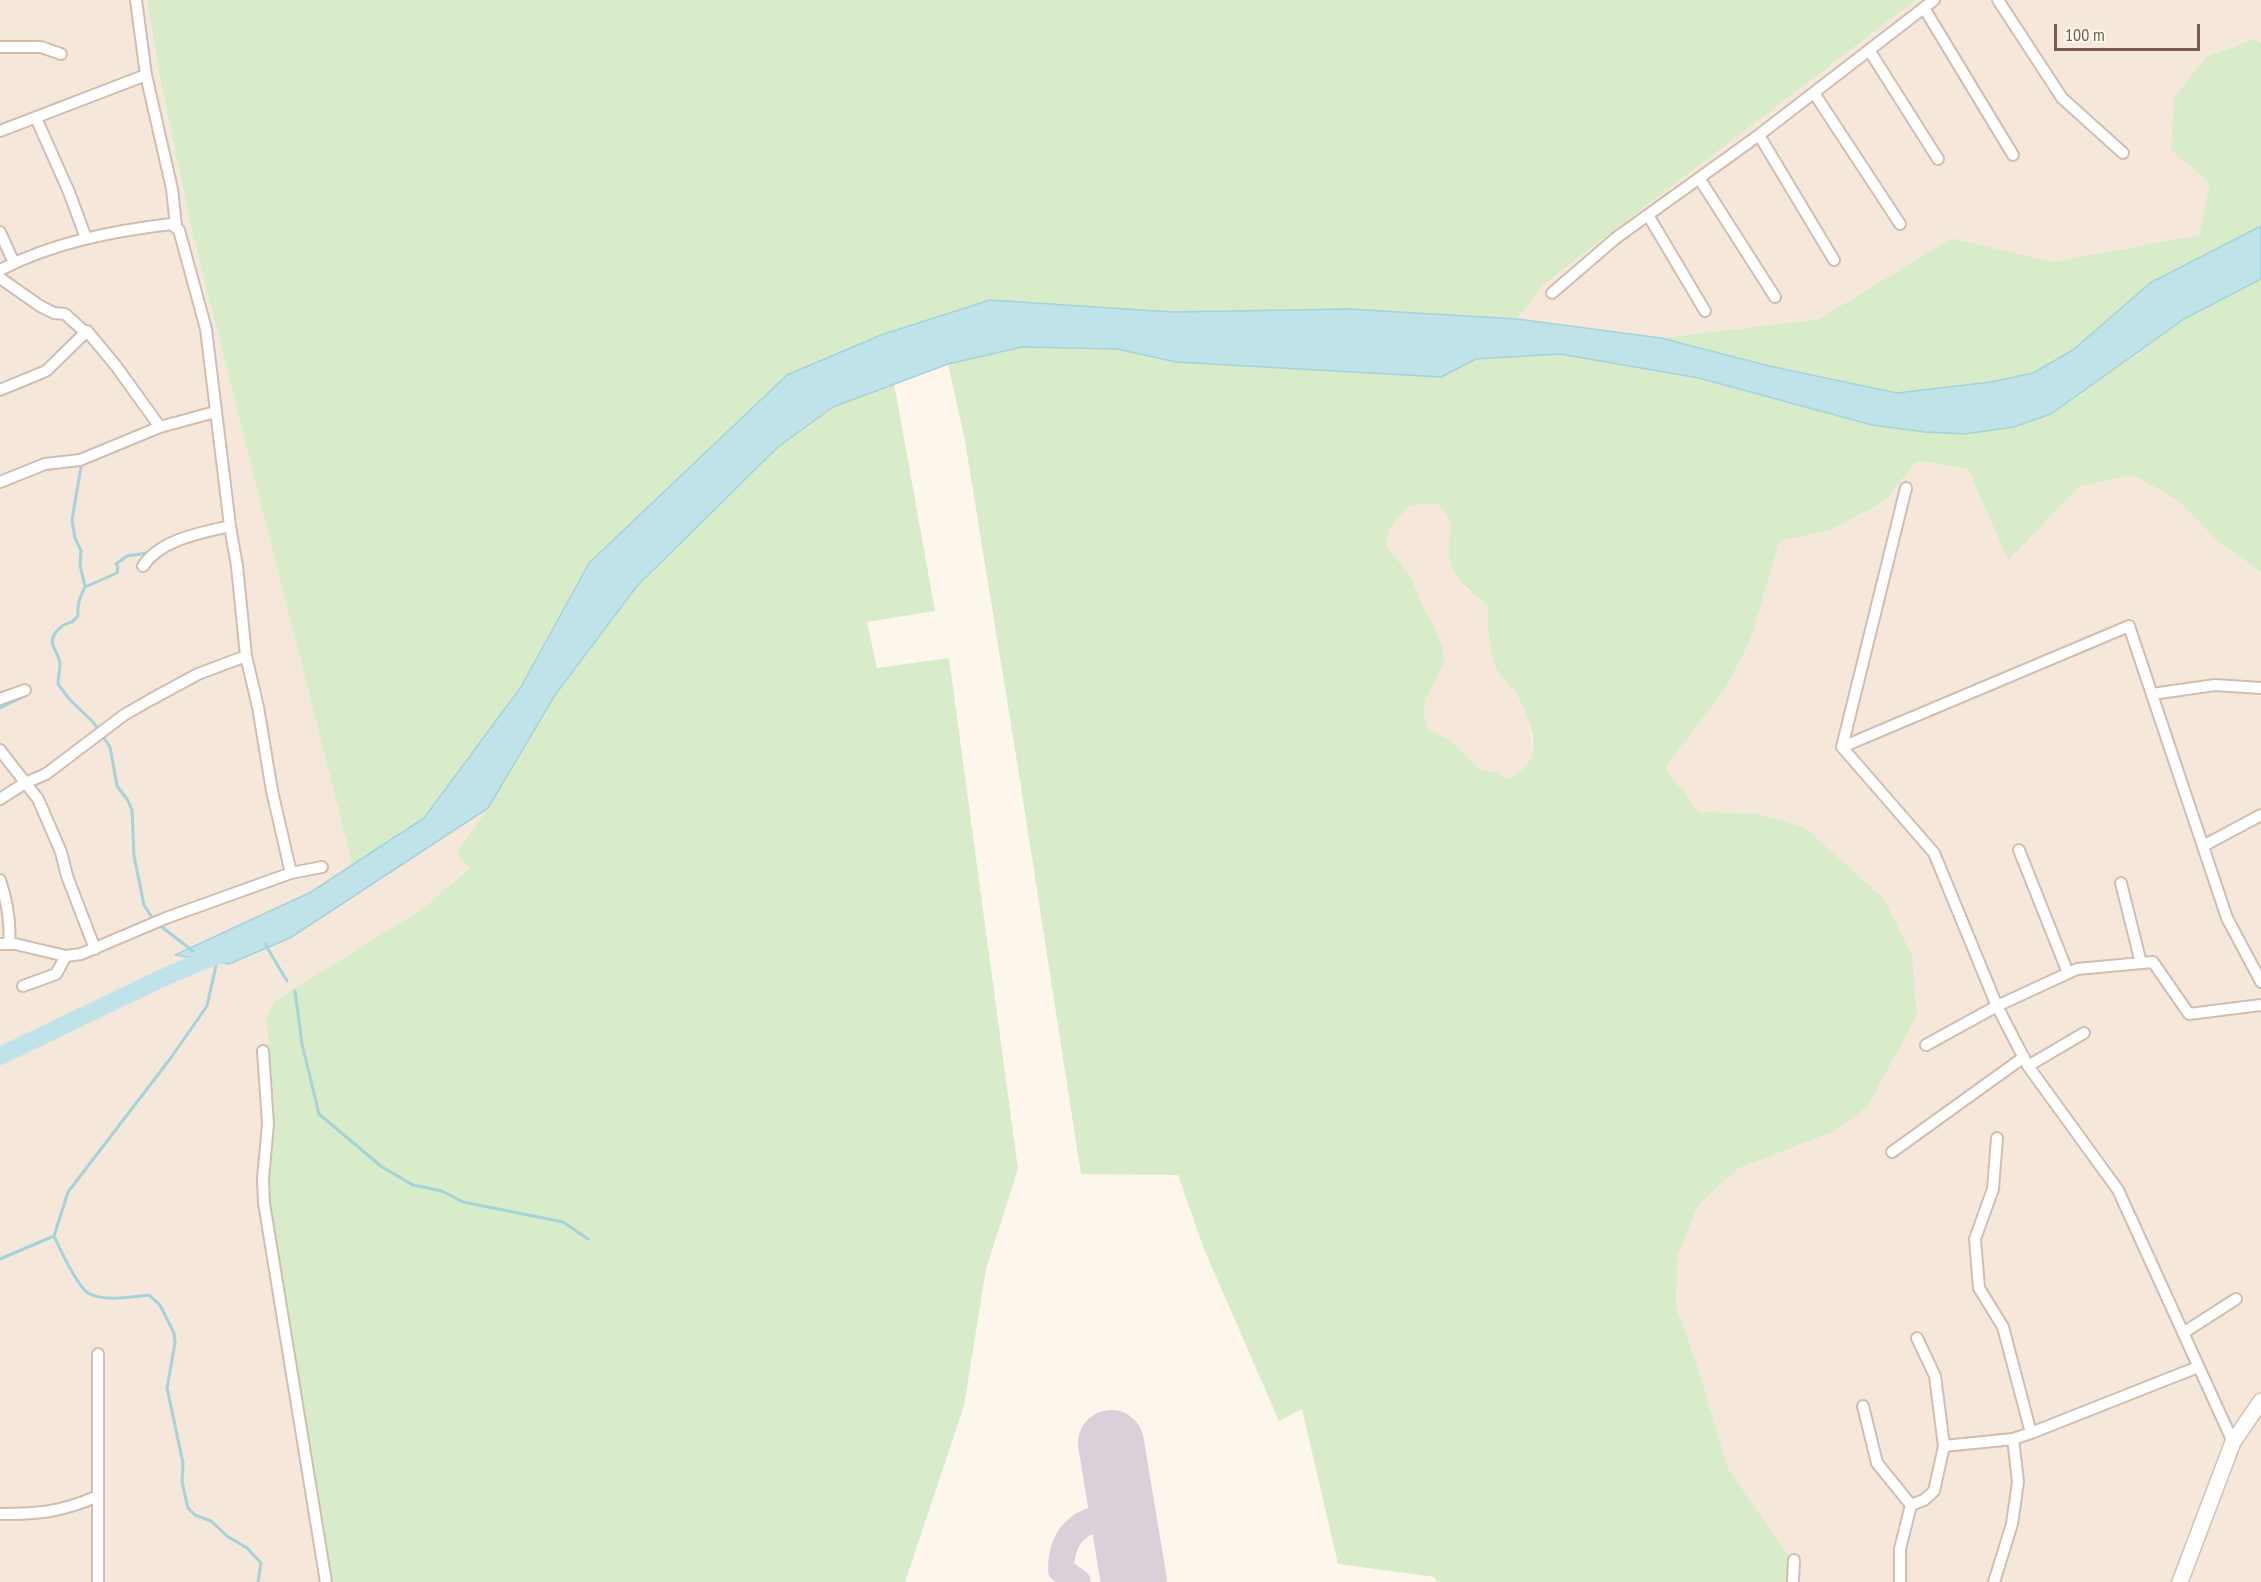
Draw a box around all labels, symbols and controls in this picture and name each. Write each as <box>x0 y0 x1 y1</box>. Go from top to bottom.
scale bar <box>2057 12 2202 50</box>
text: 100 m <box>2065 23 2105 46</box>

